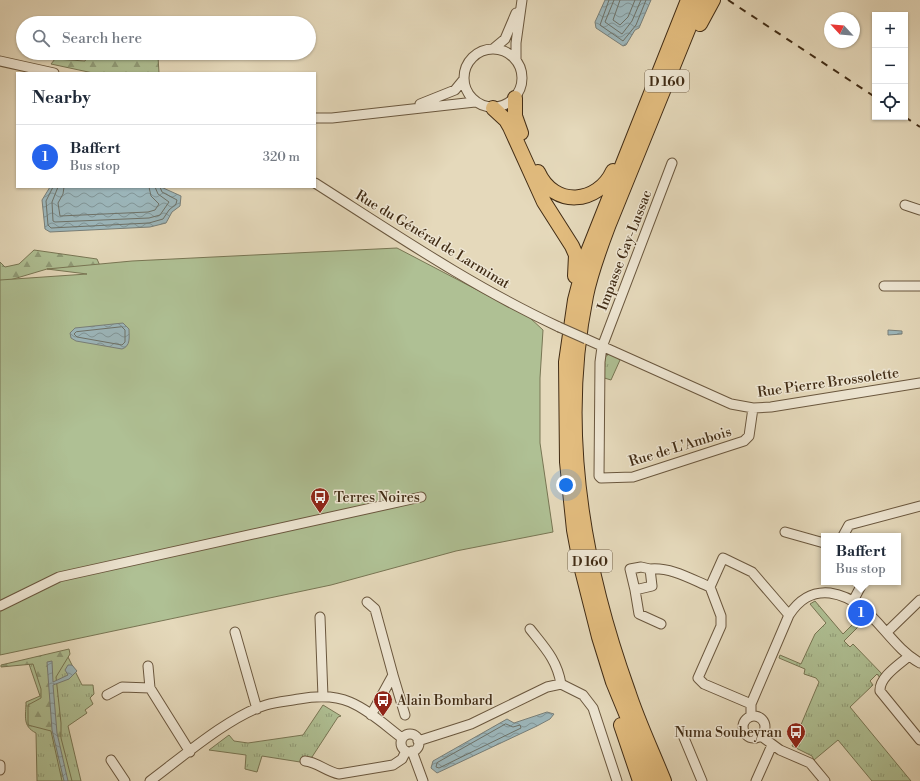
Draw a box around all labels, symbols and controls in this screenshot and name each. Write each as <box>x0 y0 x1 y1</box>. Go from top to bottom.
north arrow <box>824 12 860 48</box>
map controls <box>872 12 908 120</box>
button: + <box>872 12 908 48</box>
search box <box>16 16 316 60</box>
icon: search <box>30 27 52 49</box>
text: Search here <box>62 29 142 48</box>
button: − <box>872 48 908 84</box>
road number: D 160 <box>645 70 689 92</box>
button: locate <box>872 84 908 120</box>
text: Nearby <box>32 87 91 109</box>
text: Baffert <box>70 139 120 158</box>
text: 1 <box>42 149 48 165</box>
text: 320 m <box>263 149 300 165</box>
text: Bus stop <box>70 158 120 174</box>
street label: Rue du Général de Larminat <box>352 187 513 293</box>
street label: Impasse Gay-Lussac <box>594 187 656 313</box>
street label: Rue Pierre Brossolette <box>756 364 900 402</box>
street label: Rue de L'Ambois <box>627 423 734 471</box>
your location <box>556 475 576 495</box>
bus stop icon: Terres Noires <box>309 486 331 514</box>
place label: Terres Noires <box>334 489 420 507</box>
popup <box>821 533 901 585</box>
text: Baffert <box>836 542 886 561</box>
road number: D 160 <box>568 550 612 572</box>
text: Bus stop <box>836 561 886 577</box>
pin: 1 <box>848 598 874 628</box>
bus stop icon: Alain Bombard <box>372 689 394 717</box>
place label: Alain Bombard <box>396 692 493 710</box>
bus stop icon: Numa Soubeyran <box>785 721 807 749</box>
place label: Numa Soubeyran <box>674 724 783 742</box>

